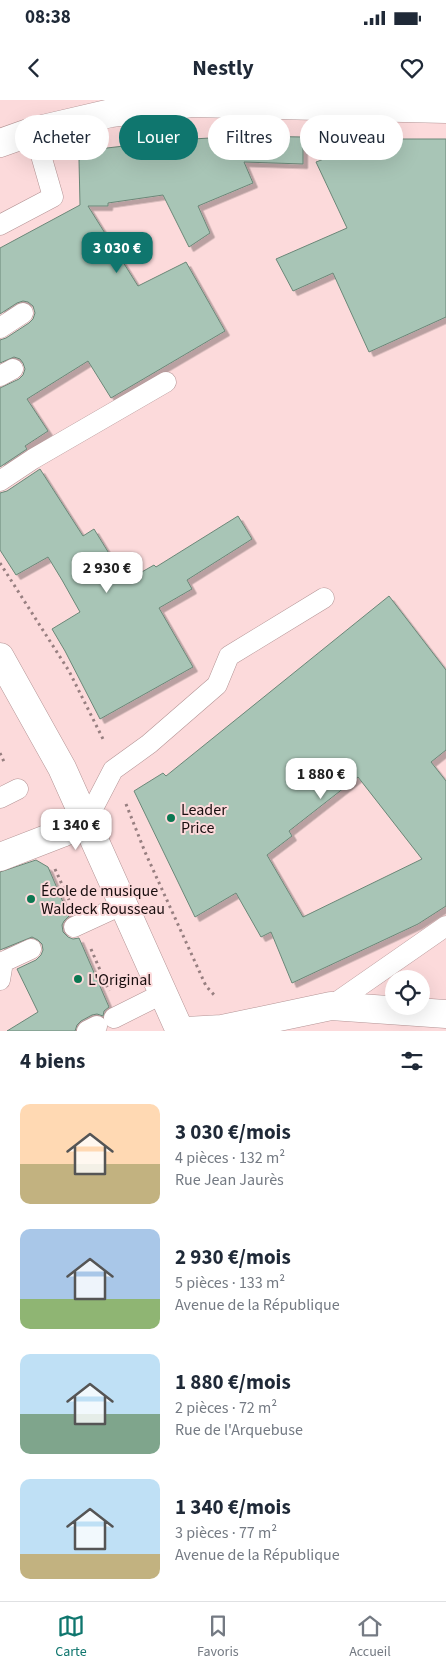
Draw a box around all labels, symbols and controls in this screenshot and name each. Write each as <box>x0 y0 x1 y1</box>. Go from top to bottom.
text: 08:38 <box>25 4 71 31</box>
text: Nestly <box>192 52 254 84</box>
icon: back <box>20 54 48 82</box>
icon: heart <box>398 54 426 82</box>
chip: Acheter <box>15 115 109 160</box>
chip: Louer <box>119 115 198 160</box>
chip: Filtres <box>208 115 290 160</box>
chip: Nouveau <box>300 115 403 160</box>
pin: 3 030 € <box>71 232 163 274</box>
text: 3 030 € <box>93 237 141 259</box>
pin: 2 930 € <box>61 552 153 594</box>
text: 2 930 € <box>83 557 131 579</box>
pin: 1 880 € <box>275 758 367 800</box>
text: 1 880 € <box>297 763 345 785</box>
place label: Leader Price <box>181 799 227 839</box>
pin: 1 340 € <box>30 808 122 851</box>
marker: Leader Price <box>165 812 177 824</box>
text: 1 340 € <box>52 814 100 836</box>
place label: École de musique Waldeck Rousseau <box>41 880 165 920</box>
marker: École de musique Waldeck Rousseau <box>25 893 37 905</box>
place label: L'Original <box>88 969 151 991</box>
map controls <box>385 970 430 1015</box>
button: locate <box>385 970 430 1015</box>
marker: L'Original <box>72 973 84 985</box>
text: 4 biens <box>20 1046 85 1076</box>
icon: filters <box>398 1047 426 1075</box>
text: 3 030 €/mois <box>175 1117 291 1147</box>
icon: home <box>60 1124 120 1184</box>
text: 4 pièces · 132 m² <box>175 1147 285 1169</box>
text: Rue Jean Jaurès <box>175 1169 284 1191</box>
text: 2 930 €/mois <box>175 1242 291 1272</box>
icon: home <box>60 1249 120 1309</box>
text: 5 pièces · 133 m² <box>175 1272 285 1294</box>
text: Avenue de la République <box>175 1294 340 1316</box>
text: 1 880 €/mois <box>175 1367 291 1397</box>
icon: home <box>60 1374 120 1434</box>
text: 2 pièces · 72 m² <box>175 1397 277 1419</box>
text: Rue de l'Arquebuse <box>175 1419 303 1441</box>
text: 1 340 €/mois <box>175 1492 291 1522</box>
icon: home <box>60 1499 120 1559</box>
text: 3 pièces · 77 m² <box>175 1522 277 1544</box>
text: Avenue de la République <box>175 1544 340 1566</box>
tab: Carte <box>55 1612 87 1662</box>
tab: Favoris <box>197 1612 239 1662</box>
tab: Accueil <box>349 1612 391 1662</box>

